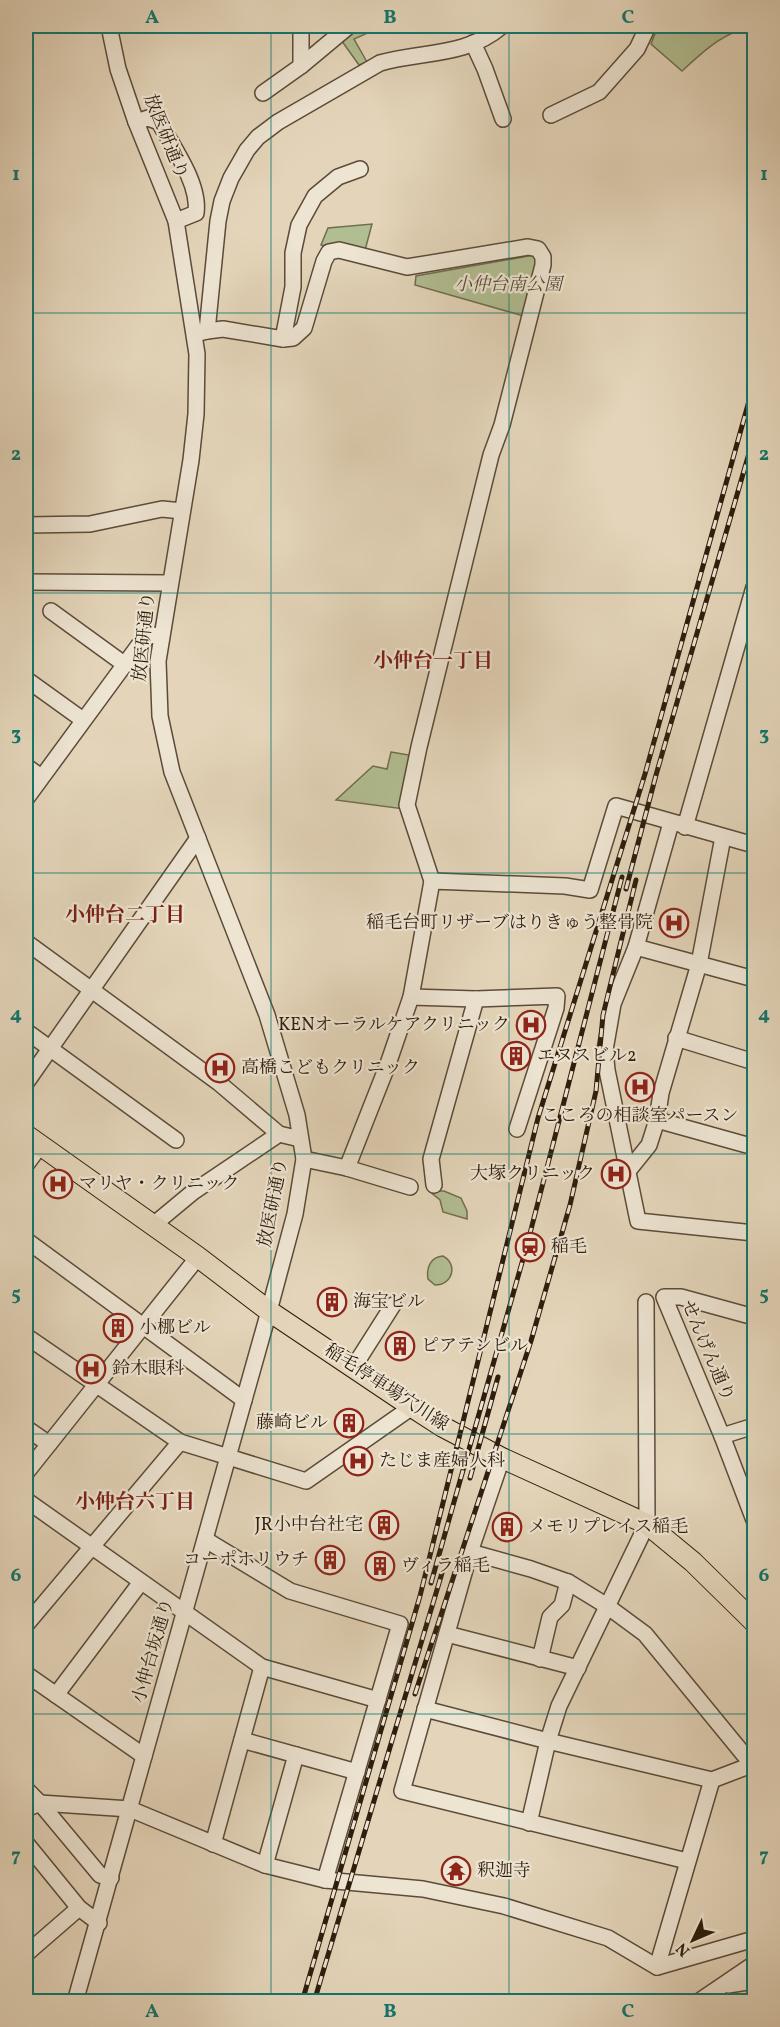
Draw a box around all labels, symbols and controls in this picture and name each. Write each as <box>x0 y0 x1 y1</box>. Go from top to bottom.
text: A <box>145 4 159 32</box>
text: B <box>383 4 397 32</box>
text: C <box>622 4 635 32</box>
street label: 放医研通り <box>137 91 193 183</box>
text: 1 <box>12 161 20 189</box>
text: 1 <box>760 161 768 189</box>
park label: 小仲台南公園 <box>454 273 565 298</box>
text: 2 <box>11 441 21 469</box>
text: 2 <box>759 441 769 469</box>
street label: 放医研通り <box>128 591 162 683</box>
district label: 小仲台一丁目 <box>373 648 493 676</box>
text: 3 <box>11 721 21 749</box>
text: 3 <box>759 721 769 749</box>
district label: 小仲台二丁目 <box>65 902 185 930</box>
hospital icon: 稲毛台町リザーブはりきゅう整骨院 <box>658 907 690 939</box>
place label: 稲毛台町リザーブはりきゅう整骨院 <box>366 911 653 936</box>
text: 4 <box>10 1001 22 1029</box>
text: 4 <box>758 1001 770 1029</box>
hospital icon: KENオーラルケアクリニック <box>515 1009 547 1041</box>
place label: KENオーラルケアクリニック <box>278 1013 510 1038</box>
building icon: エヌスビル2 <box>500 1040 532 1072</box>
place label: エヌスビル2 <box>537 1044 637 1069</box>
hospital icon: 高橋こどもクリニック <box>204 1052 236 1084</box>
place label: 高橋こどもクリニック <box>241 1056 420 1081</box>
hospital icon: こころの相談室パースン <box>624 1071 656 1103</box>
place label: こころの相談室パースン <box>541 1104 739 1129</box>
street label: 放医研通り <box>253 1156 295 1250</box>
hospital icon: 大塚クリニック <box>600 1158 632 1190</box>
place label: 大塚クリニック <box>470 1162 595 1187</box>
hospital icon: マリヤ・クリニック <box>42 1168 74 1200</box>
place label: マリヤ・クリニック <box>79 1172 240 1197</box>
station icon: 稲毛 <box>514 1231 546 1263</box>
place label: 稲毛 <box>551 1235 587 1260</box>
text: 5 <box>11 1281 21 1309</box>
text: 5 <box>759 1281 769 1309</box>
building icon: 海宝ビル <box>316 1286 348 1318</box>
place label: 海宝ビル <box>353 1290 425 1315</box>
street label: せんげん通り <box>674 1296 740 1406</box>
building icon: 小梛ビル <box>102 1312 134 1344</box>
place label: 小梛ビル <box>139 1316 211 1341</box>
building icon: ピアテンビル <box>384 1330 416 1362</box>
place label: ピアテンビル <box>421 1334 528 1359</box>
street label: 稲毛停車場穴川線 <box>319 1338 453 1438</box>
hospital icon: 鈴木眼科 <box>75 1353 107 1385</box>
place label: 鈴木眼科 <box>112 1357 184 1382</box>
building icon: 藤崎ビル <box>333 1407 365 1439</box>
place label: 藤崎ビル <box>256 1411 328 1436</box>
hospital icon: たじま産婦人科 <box>342 1445 374 1477</box>
place label: たじま産婦人科 <box>379 1449 505 1474</box>
district label: 小仲台六丁目 <box>75 1489 195 1517</box>
building icon: JR小中台社宅 <box>368 1509 400 1541</box>
building icon: メモリプレイス稲毛 <box>491 1511 523 1543</box>
place label: JR小中台社宅 <box>255 1513 363 1538</box>
place label: メモリプレイス稲毛 <box>528 1515 688 1540</box>
building icon: コーポホリウチ <box>314 1544 346 1576</box>
place label: コーポホリウチ <box>183 1548 309 1573</box>
building icon: ヴィラ稲毛 <box>364 1550 396 1582</box>
place label: ヴィラ稲毛 <box>401 1554 490 1579</box>
text: 6 <box>11 1562 22 1590</box>
text: 6 <box>759 1562 770 1590</box>
street label: 小仲台坂通り <box>127 1596 181 1706</box>
text: 7 <box>11 1842 21 1870</box>
text: 7 <box>759 1842 769 1870</box>
temple icon: 釈迦寺 <box>440 1855 472 1887</box>
place label: 釈迦寺 <box>477 1859 531 1884</box>
north arrow <box>663 1910 723 1970</box>
text: N <box>671 1937 696 1961</box>
text: A <box>145 1998 159 2026</box>
text: B <box>383 1998 397 2026</box>
text: C <box>622 1998 635 2026</box>

